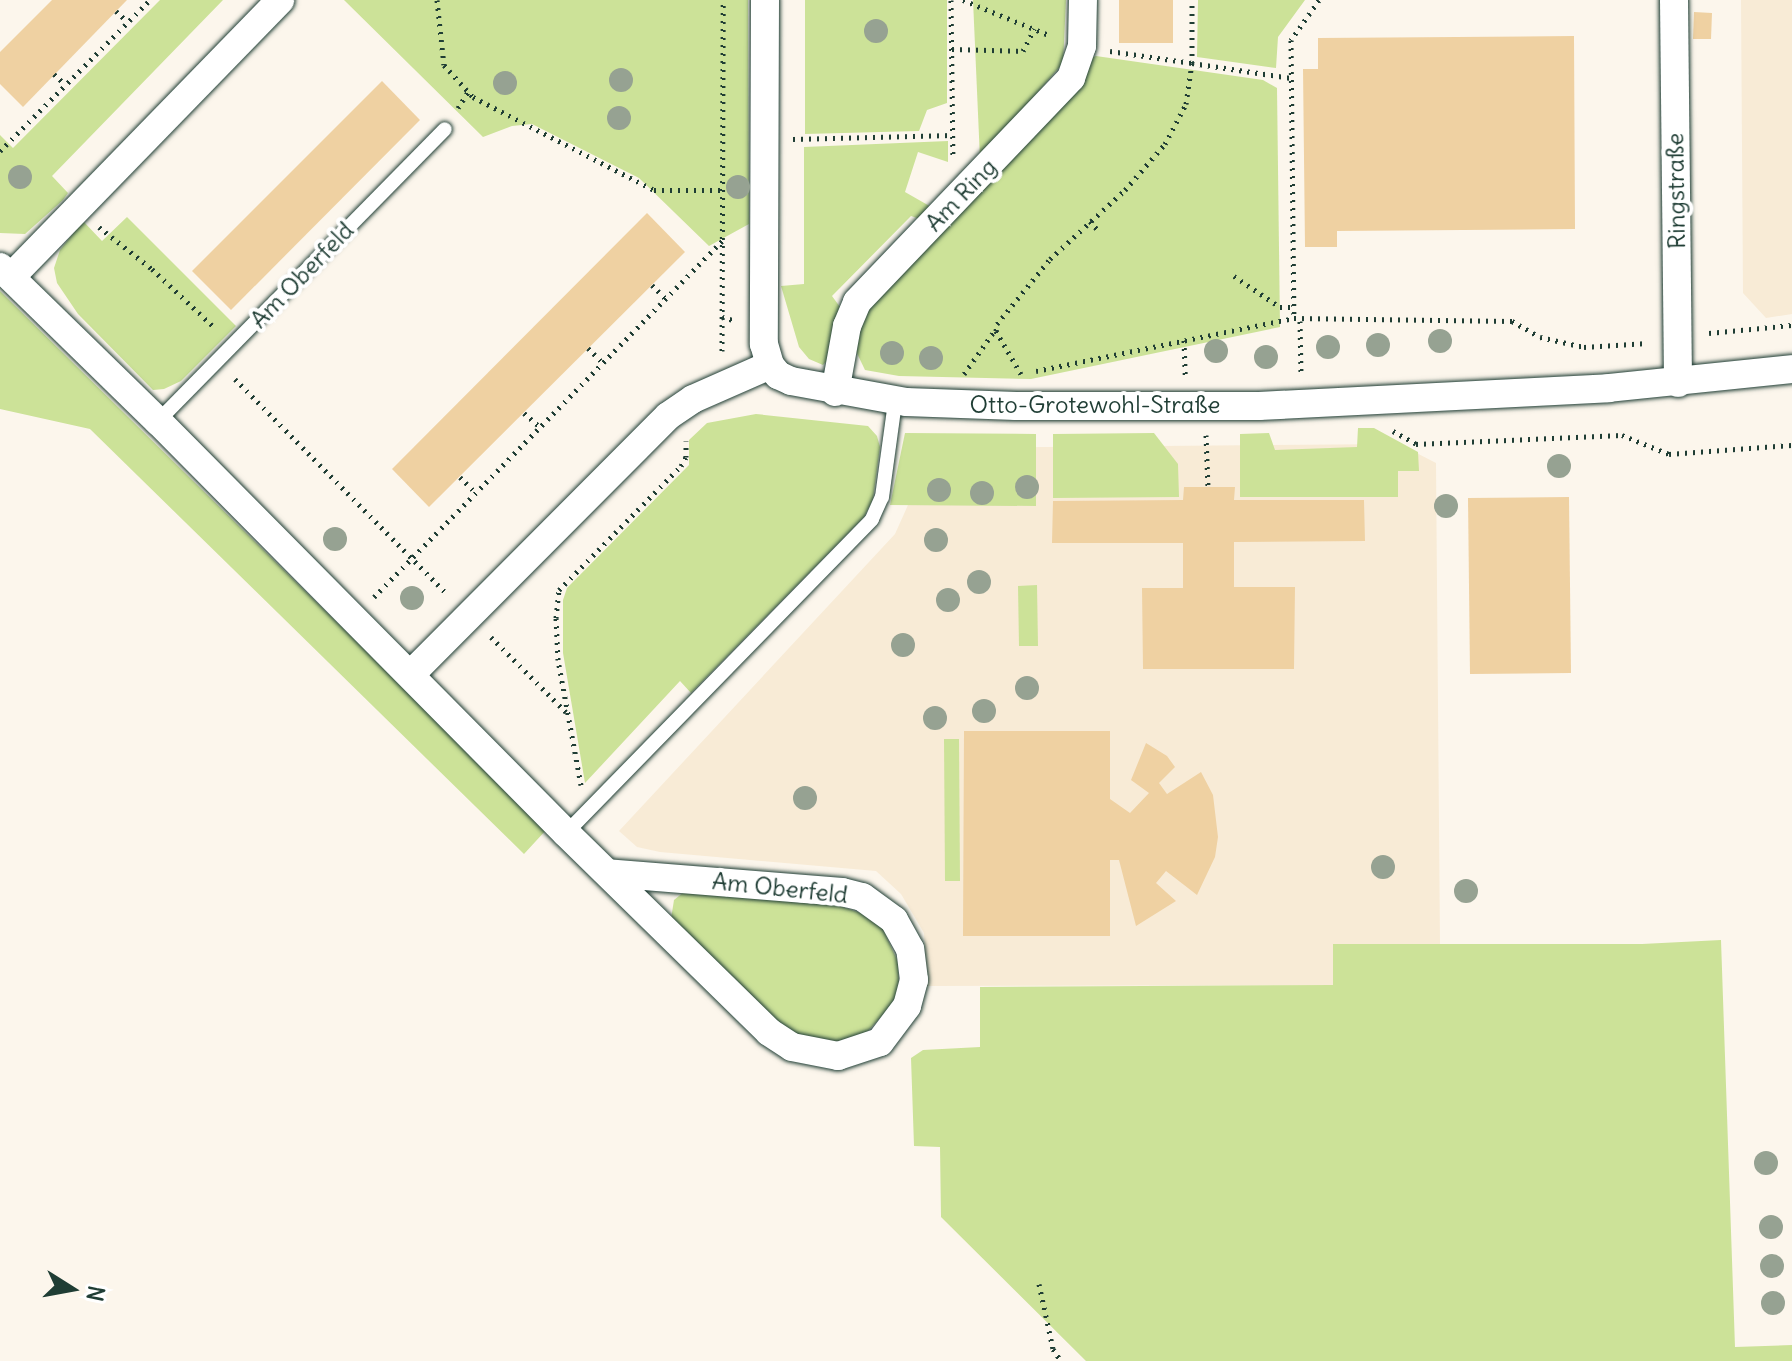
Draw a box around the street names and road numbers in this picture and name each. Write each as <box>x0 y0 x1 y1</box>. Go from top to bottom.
street label: Ringstraße <box>1661 133 1691 249</box>
street label: Am Ring <box>919 153 1003 237</box>
street label: Am Oberfeld <box>244 216 360 334</box>
street label: Otto-Grotewohl-Straße <box>970 391 1220 419</box>
street label: Am Oberfeld <box>711 867 849 909</box>

